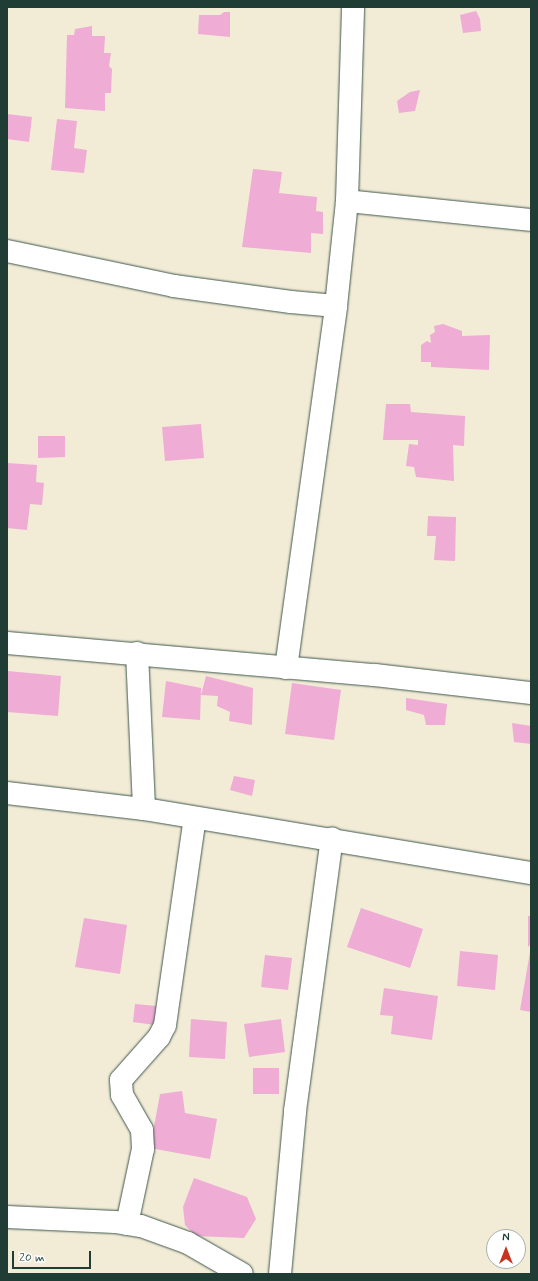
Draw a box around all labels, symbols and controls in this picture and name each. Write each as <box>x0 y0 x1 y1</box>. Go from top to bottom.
north arrow <box>486 1229 526 1269</box>
text: N <box>502 1231 510 1245</box>
scale bar <box>14 1243 93 1269</box>
text: 20 m <box>19 1250 45 1266</box>

